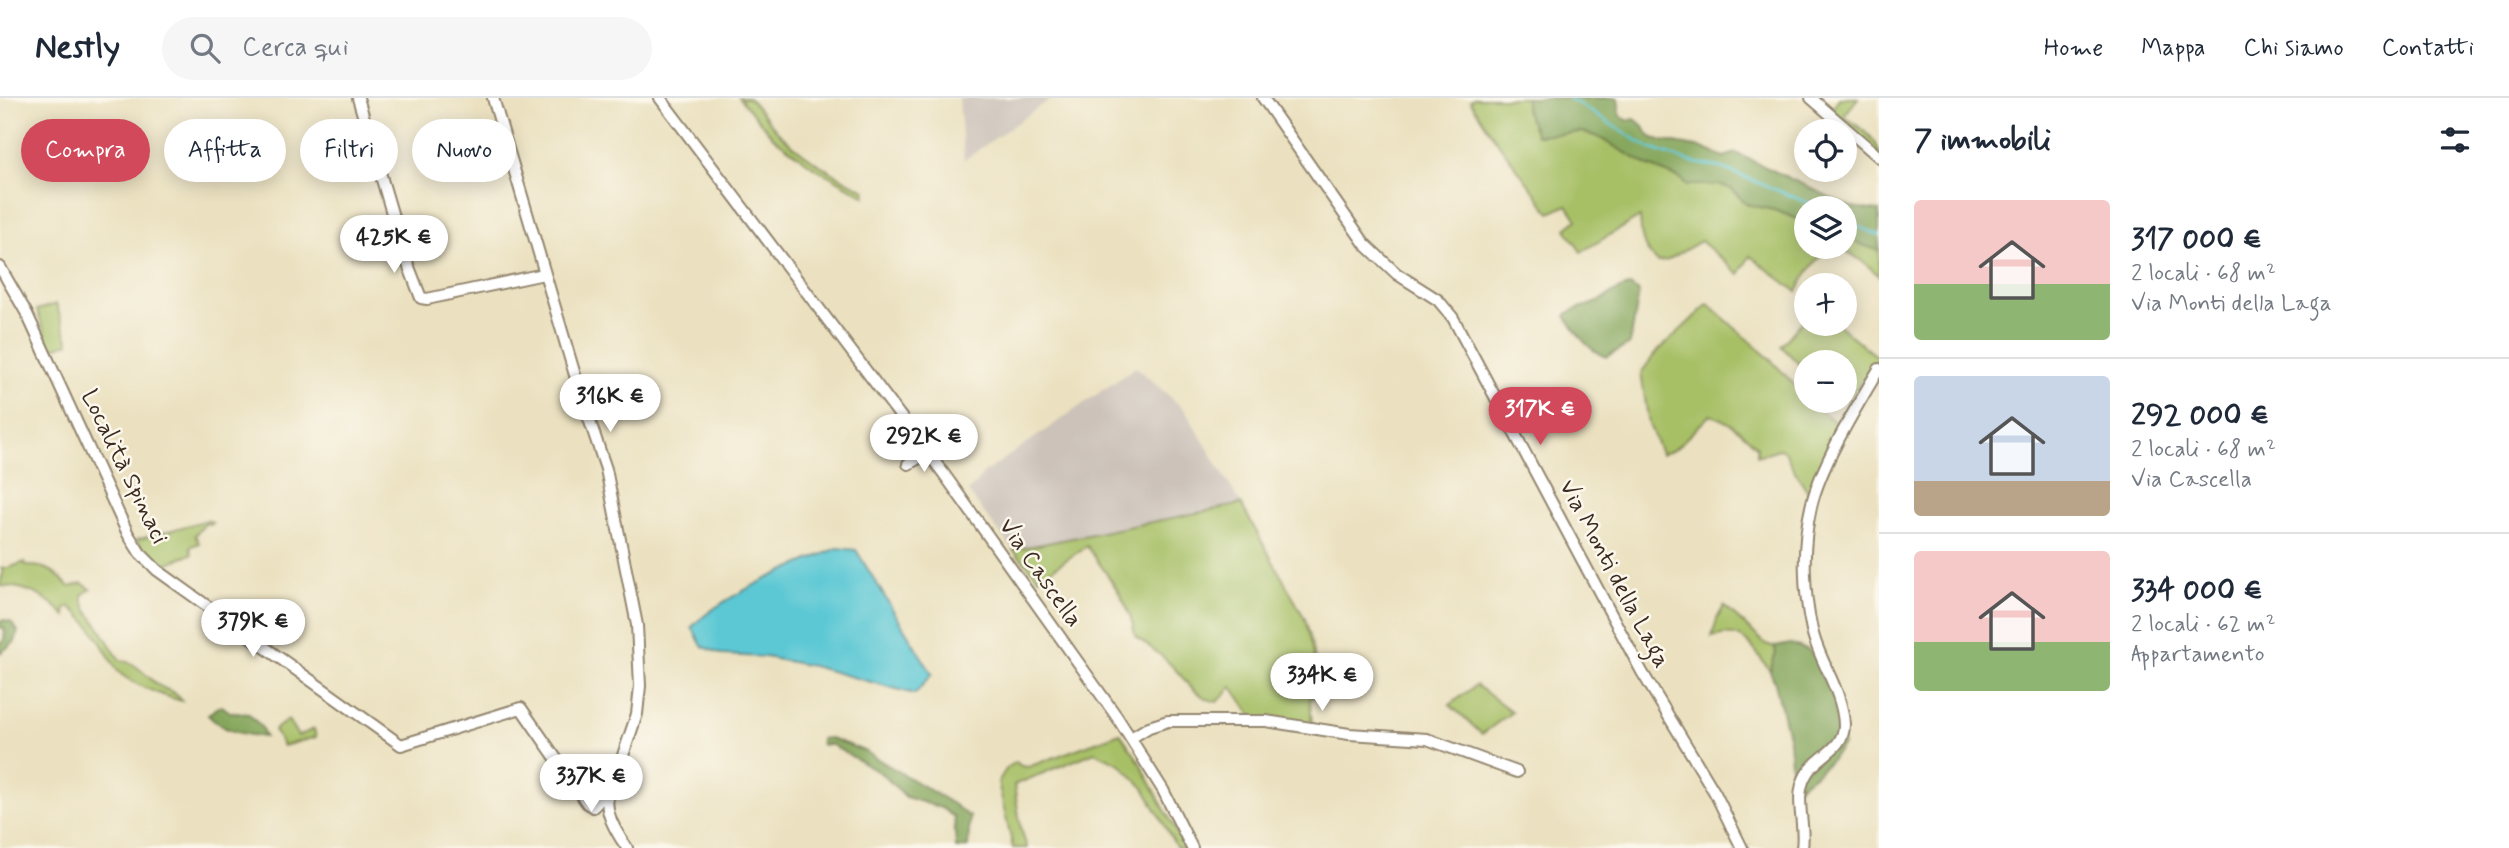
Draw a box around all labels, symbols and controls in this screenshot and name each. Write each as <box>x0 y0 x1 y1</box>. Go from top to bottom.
search box <box>162 17 652 80</box>
text: Nestly <box>35 26 120 70</box>
icon: search <box>186 29 224 67</box>
text: Cerca qui <box>242 31 349 65</box>
text: Home <box>2044 33 2103 64</box>
text: Mappa <box>2141 33 2205 64</box>
text: Chi siamo <box>2243 33 2344 64</box>
text: Contatti <box>2382 33 2474 64</box>
chip: Compra <box>21 119 150 182</box>
chip: Affitta <box>164 119 286 182</box>
chip: Filtri <box>300 119 398 182</box>
chip: Nuovo <box>412 119 516 182</box>
map controls <box>1794 119 1857 413</box>
button: locate <box>1794 119 1857 182</box>
text: 7 immobili <box>1914 121 2051 160</box>
icon: filters <box>2436 121 2474 159</box>
button: layers <box>1794 196 1857 259</box>
pin: 425K € <box>337 216 451 275</box>
text: 317 000 € <box>2131 220 2262 259</box>
text: 425K € <box>356 223 432 253</box>
icon: home <box>1970 228 2054 312</box>
text: 2 locali · 68 m² <box>2131 259 2276 289</box>
button: + <box>1794 273 1857 336</box>
text: Via Monti della Laga <box>2131 289 2331 319</box>
button: − <box>1794 350 1857 413</box>
pin: 316K € <box>553 374 667 434</box>
text: 316K € <box>576 382 644 412</box>
street label: Località Spinaci <box>73 385 175 549</box>
pin: 317K € <box>1483 388 1597 447</box>
text: 317K € <box>1505 395 1575 425</box>
text: 292 000 € <box>2131 396 2269 435</box>
icon: home <box>1970 404 2054 488</box>
pin: 292K € <box>867 414 981 474</box>
text: 292K € <box>886 422 962 452</box>
text: 2 locali · 68 m² <box>2131 435 2276 465</box>
text: Via Cascella <box>2131 465 2252 495</box>
street label: Via Monti della Laga <box>1549 474 1677 675</box>
street label: Via Cascella <box>991 512 1089 634</box>
text: 334 000 € <box>2131 571 2263 610</box>
icon: home <box>1970 579 2054 663</box>
pin: 379K € <box>196 600 310 659</box>
text: 379K € <box>217 607 289 637</box>
text: 2 locali · 62 m² <box>2131 610 2276 640</box>
text: Appartamento <box>2131 640 2265 670</box>
pin: 334K € <box>1265 654 1379 713</box>
text: 334K € <box>1286 661 1358 691</box>
pin: 337K € <box>534 754 648 814</box>
text: 337K € <box>556 762 626 792</box>

